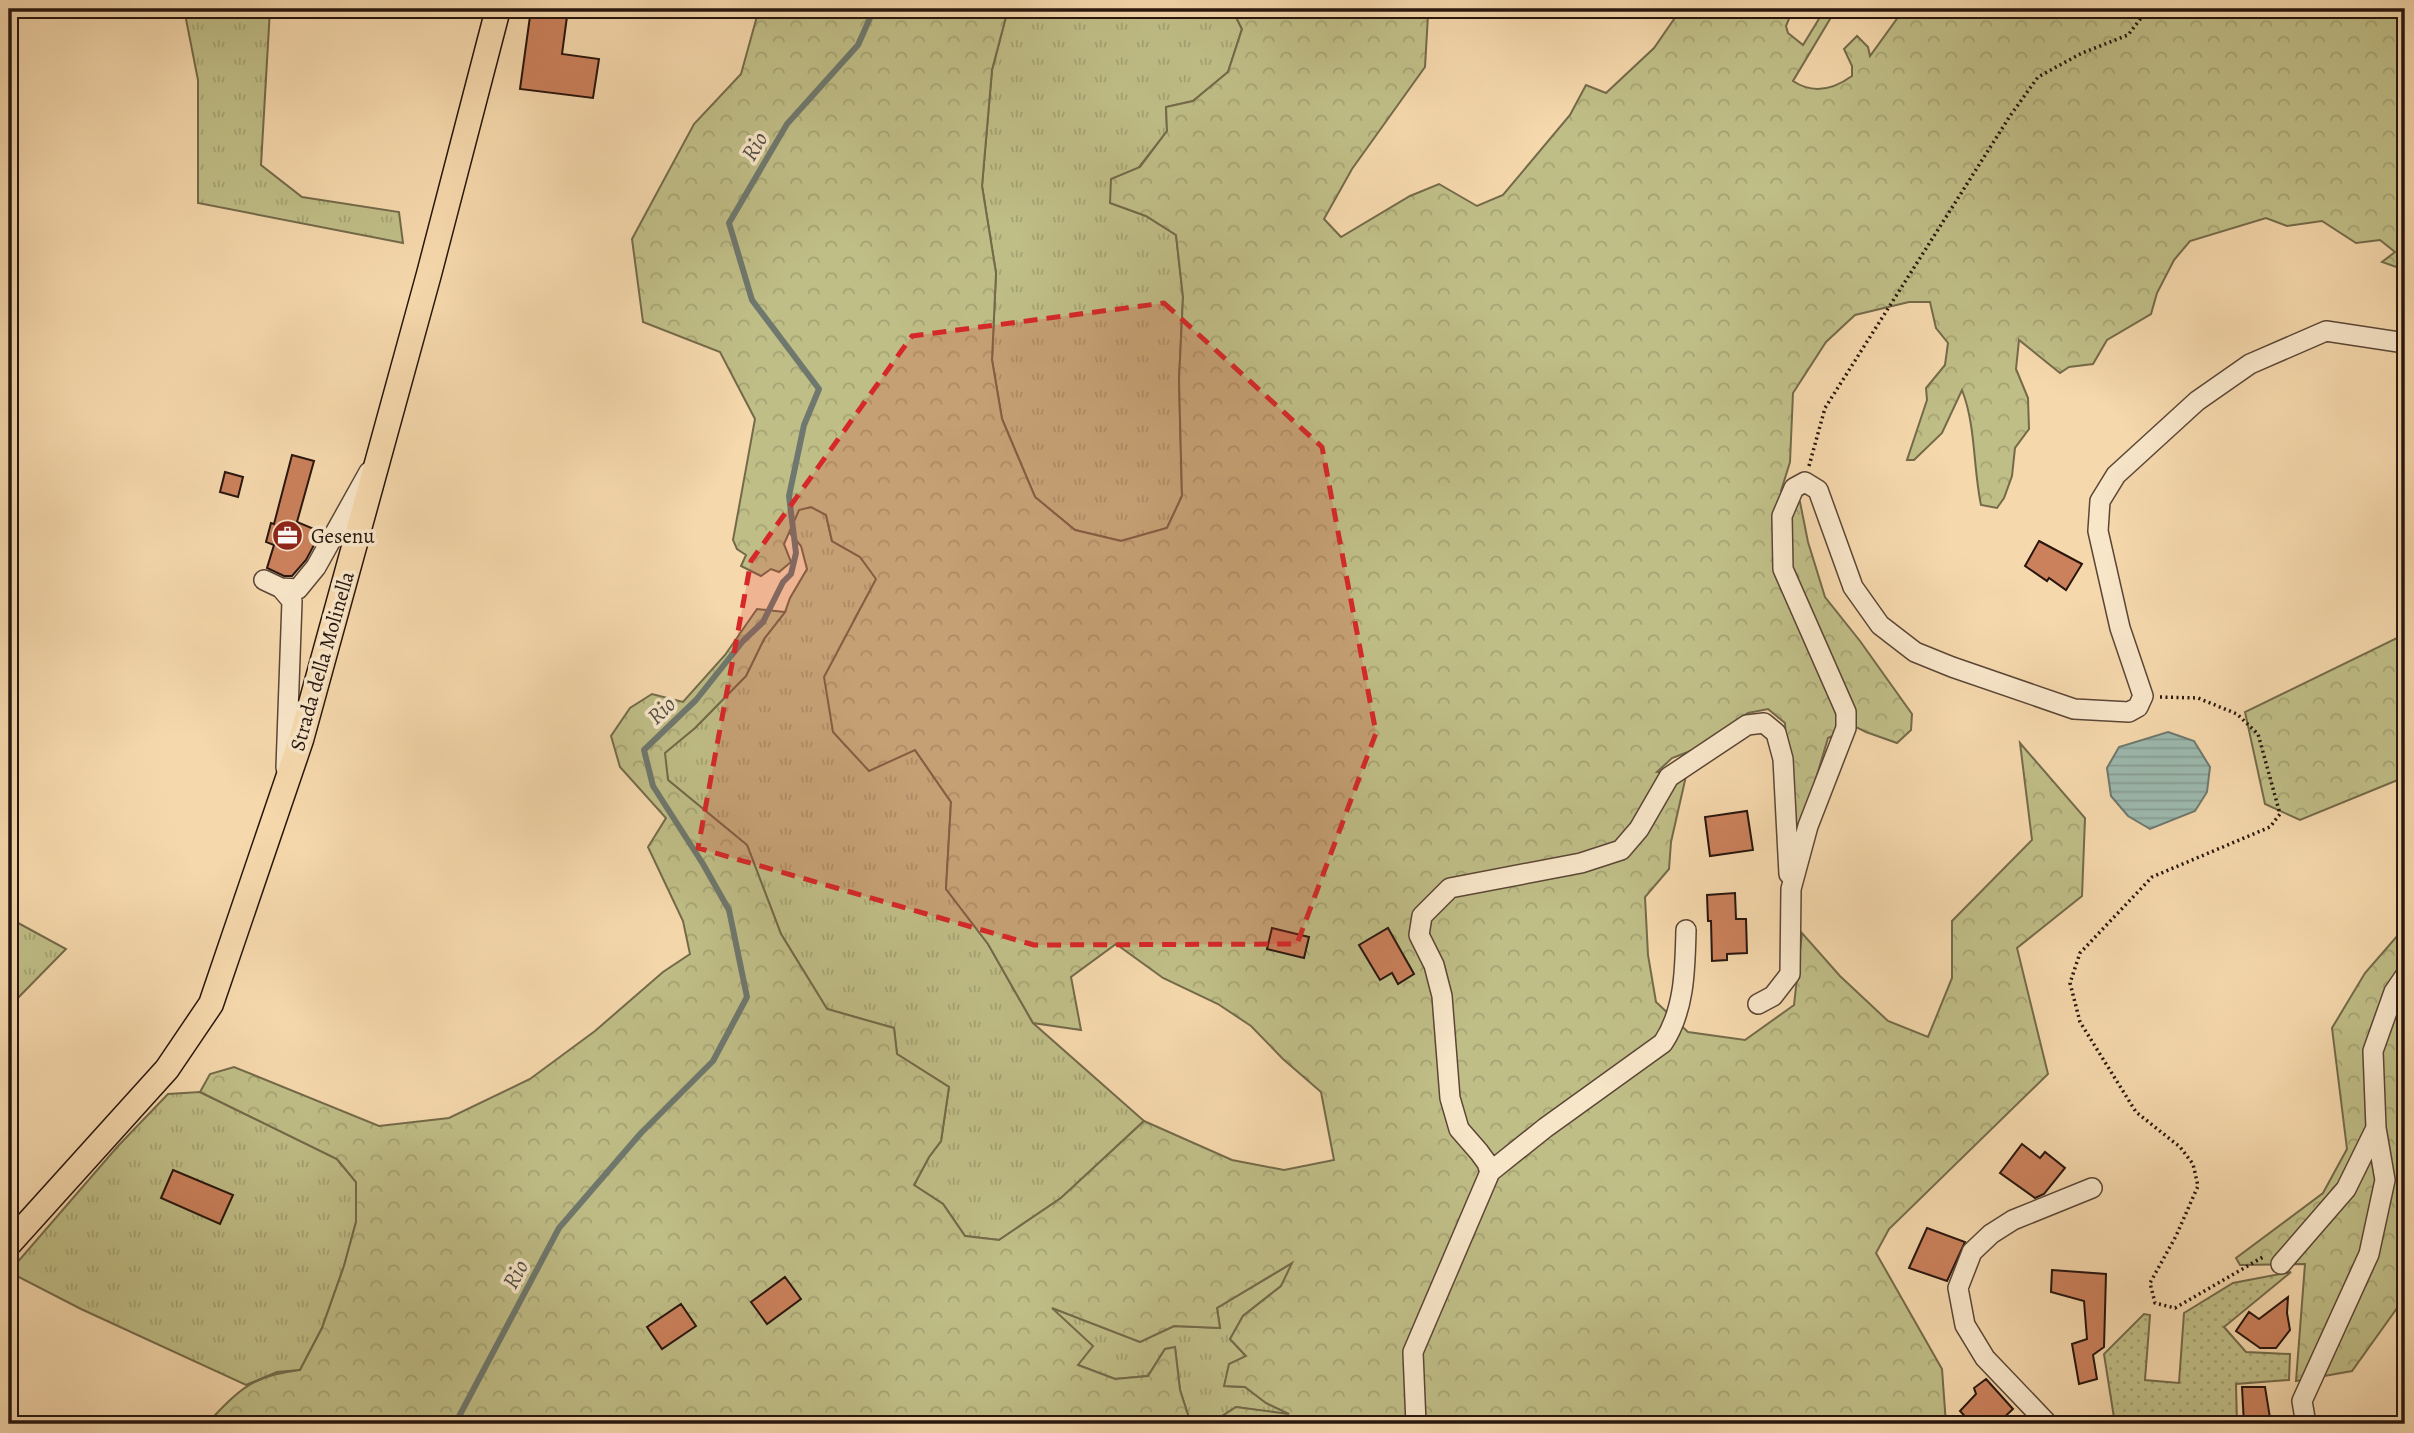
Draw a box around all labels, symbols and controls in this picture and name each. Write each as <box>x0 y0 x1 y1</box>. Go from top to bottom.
water label: Rio <box>734 126 775 167</box>
office icon: Gesenu <box>271 519 305 553</box>
place label: Gesenu <box>311 522 375 550</box>
street label: Strada della Molinella <box>283 568 361 754</box>
water label: Rio <box>640 689 682 731</box>
water label: Rio <box>495 1254 536 1294</box>

